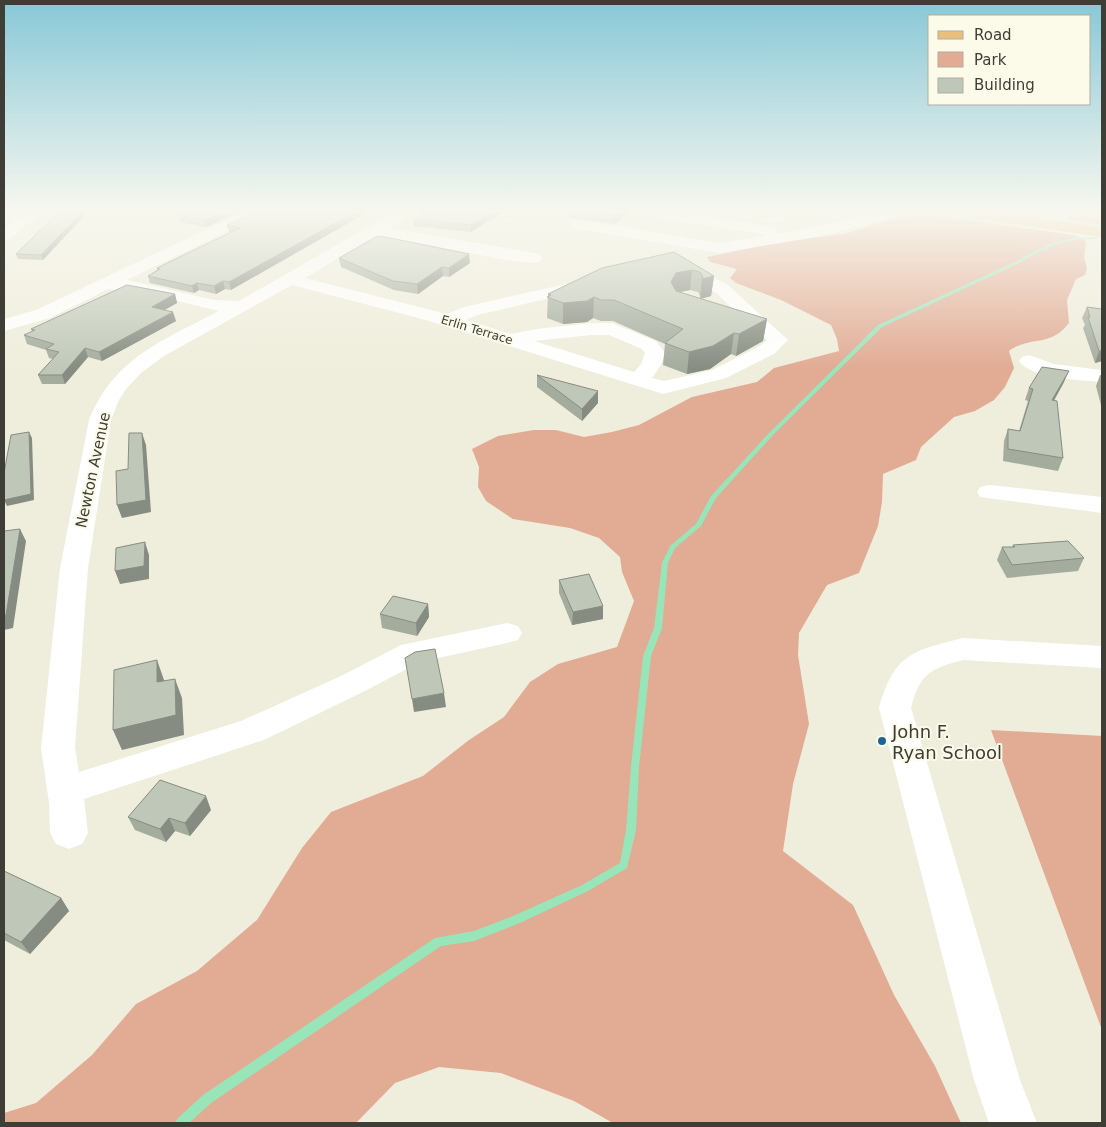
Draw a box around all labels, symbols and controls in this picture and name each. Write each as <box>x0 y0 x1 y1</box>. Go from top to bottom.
legend <box>928 15 1091 105</box>
text: Road <box>974 26 1012 44</box>
text: Park <box>974 51 1007 69</box>
text: Building <box>974 76 1035 94</box>
street label: Erlin Terrace <box>439 312 515 348</box>
street label: Newton Avenue <box>72 411 114 529</box>
place label: John F. Ryan School <box>891 721 1002 763</box>
marker: John F. Ryan School <box>876 735 888 747</box>

